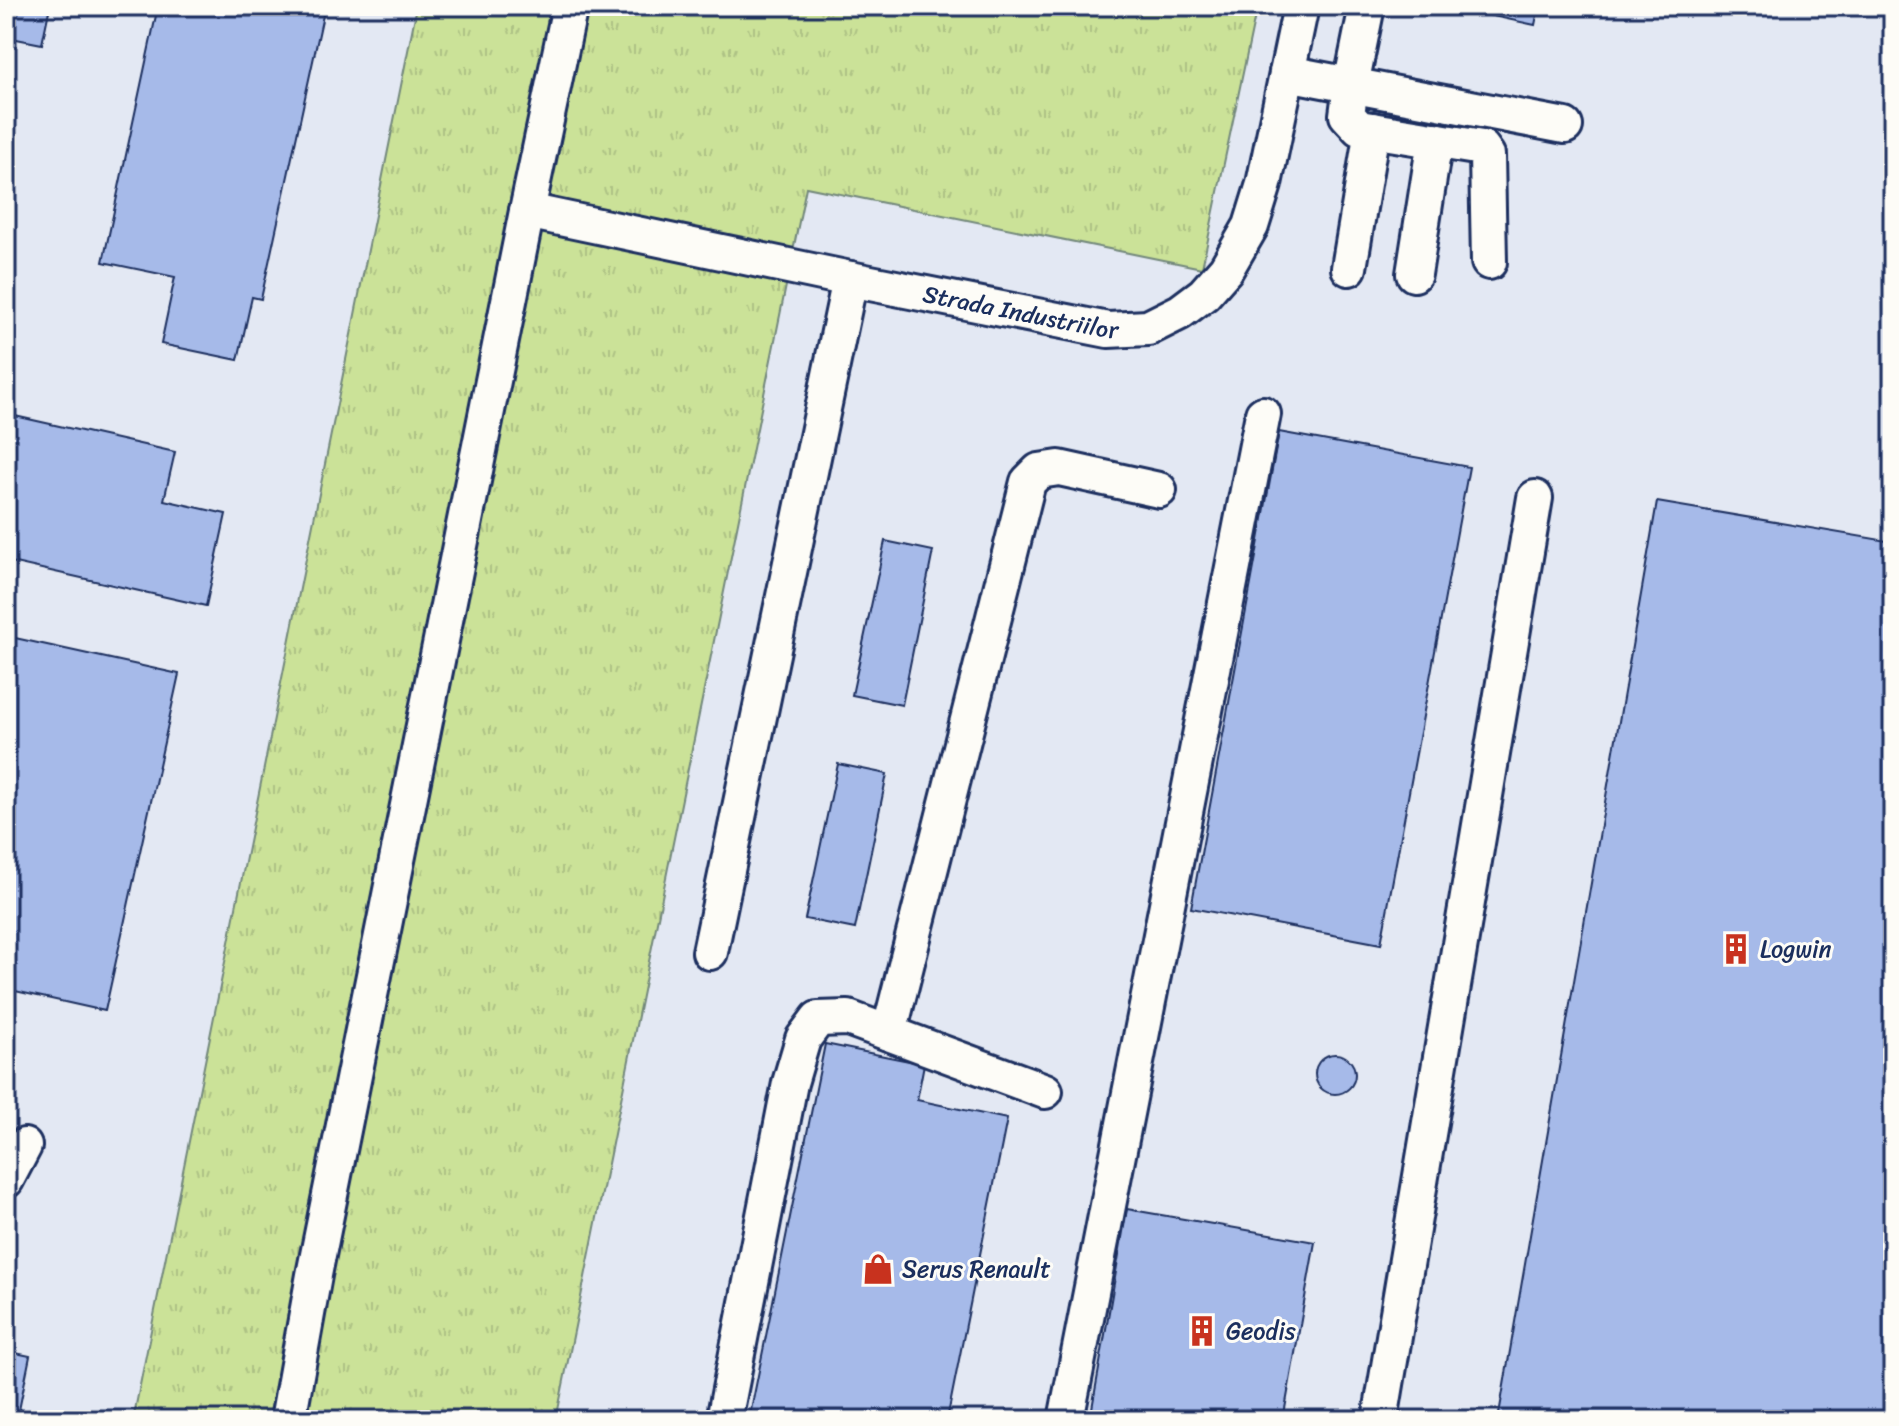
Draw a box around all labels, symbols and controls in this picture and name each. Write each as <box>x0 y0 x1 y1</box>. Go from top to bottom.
street label: Strada Industriilor <box>919 273 1121 351</box>
place label: Logwin <box>1760 928 1832 970</box>
building icon: Logwin <box>1719 932 1753 966</box>
place label: Serus Renault <box>902 1248 1051 1290</box>
shop icon: Serus Renault <box>861 1252 895 1286</box>
place label: Geodis <box>1226 1310 1296 1352</box>
building icon: Geodis <box>1185 1314 1219 1348</box>

